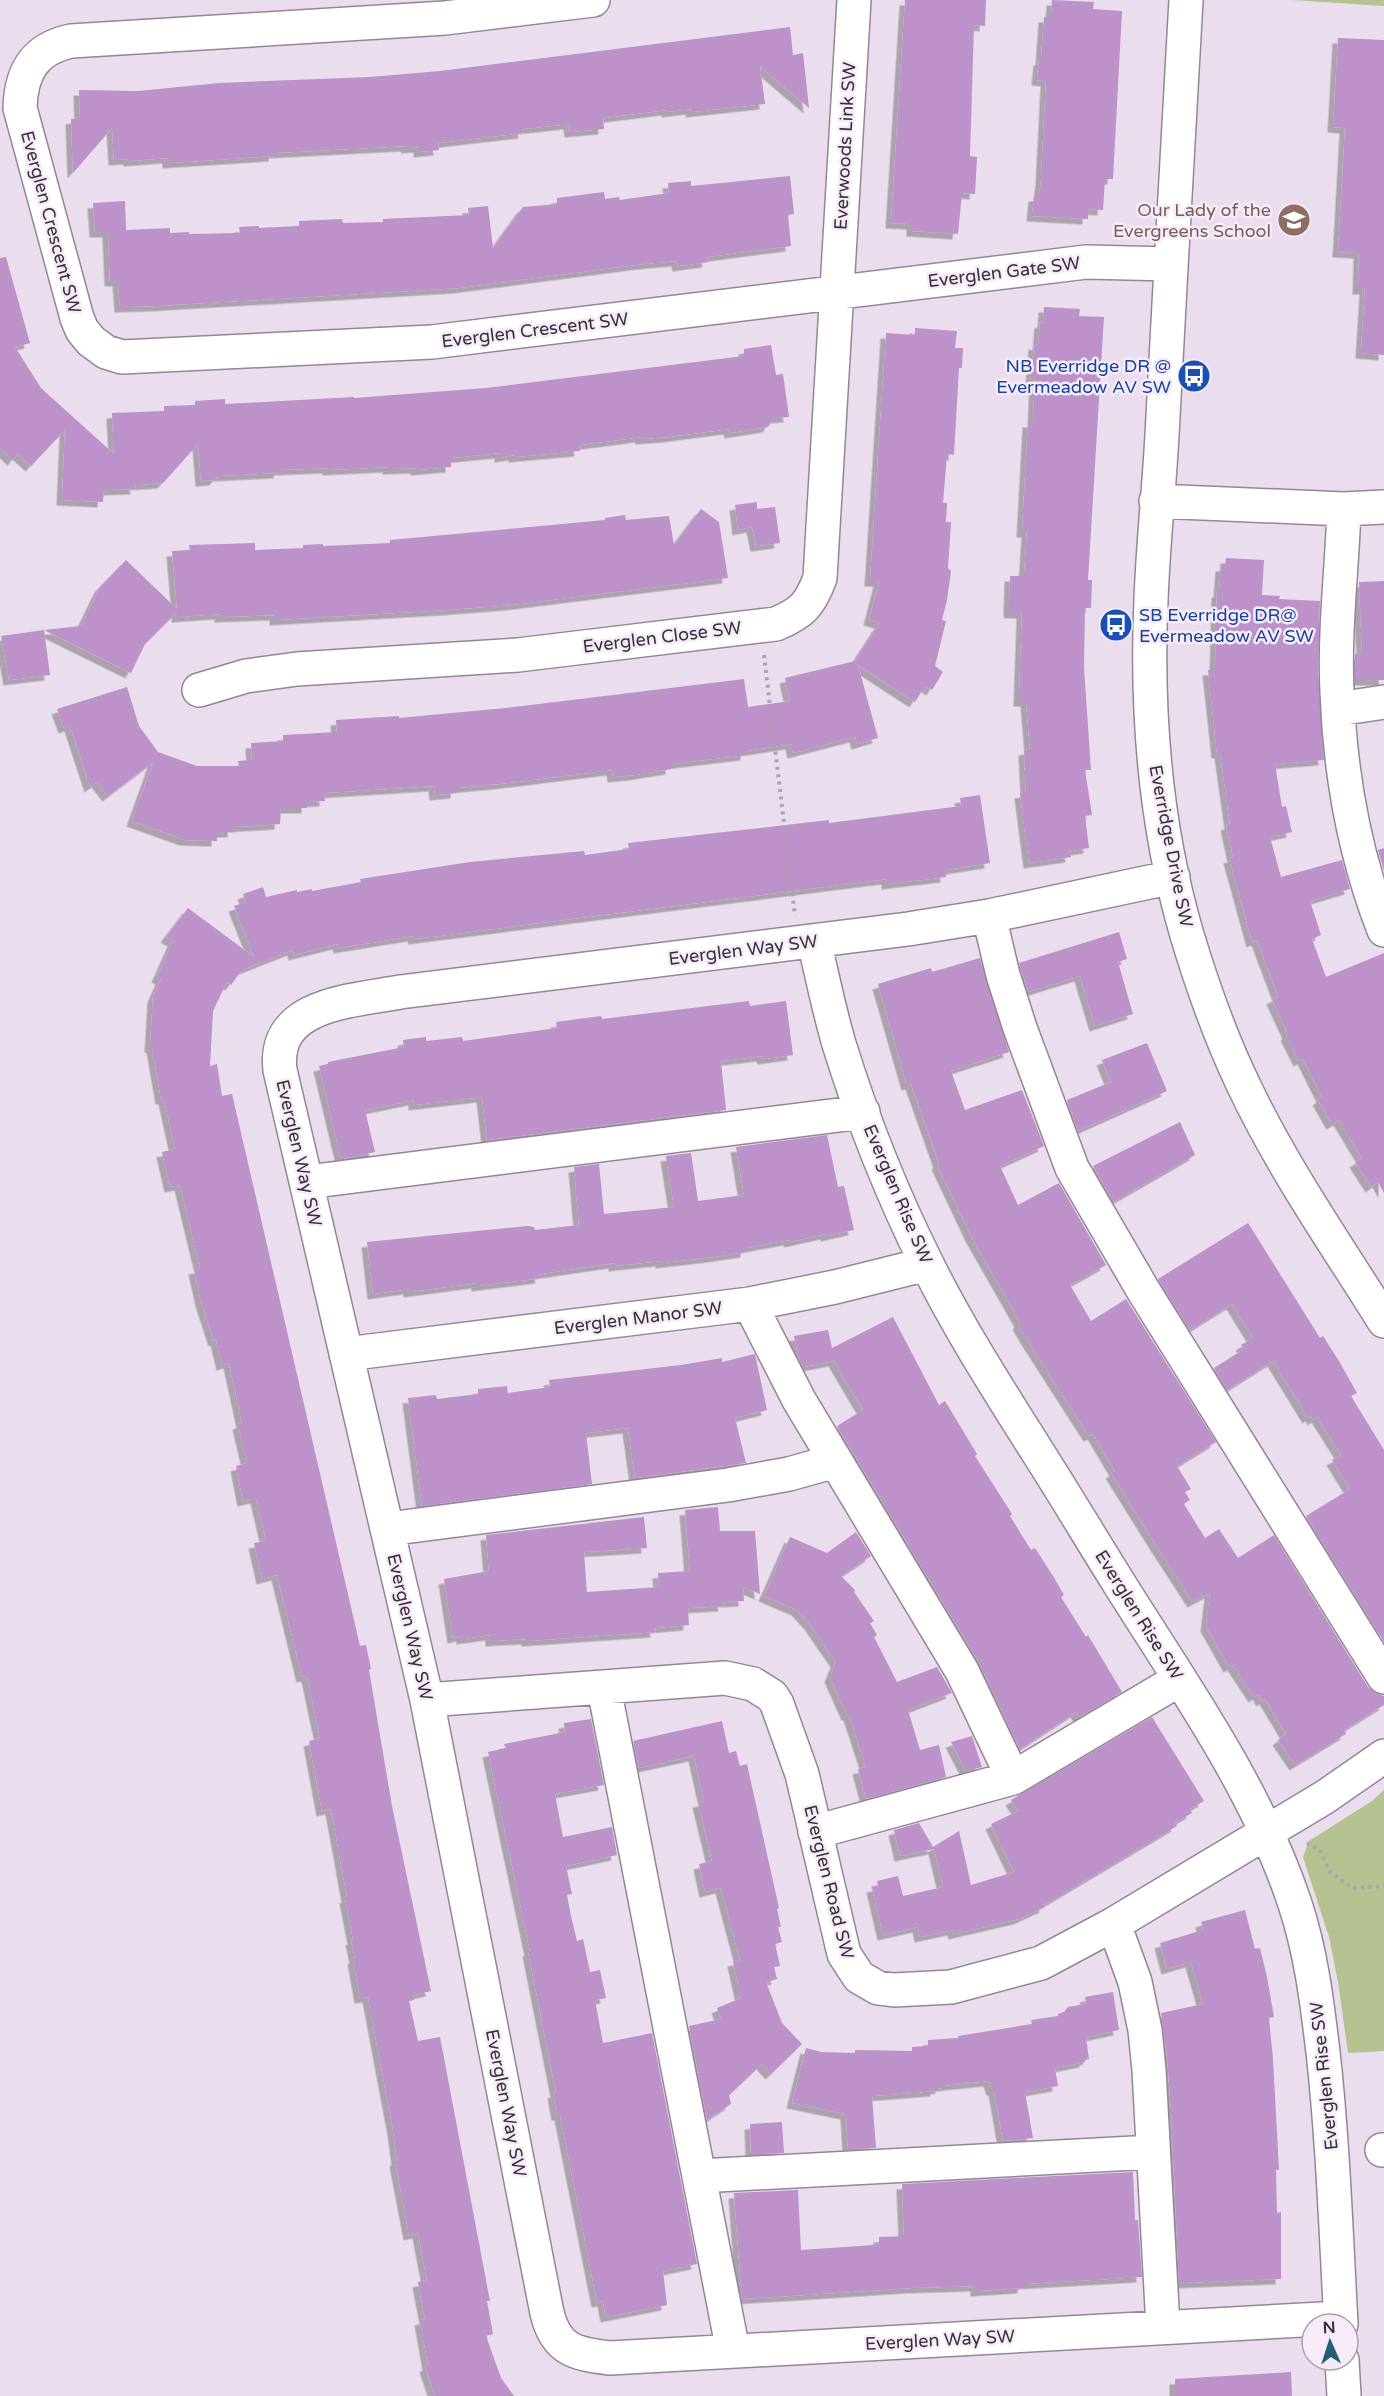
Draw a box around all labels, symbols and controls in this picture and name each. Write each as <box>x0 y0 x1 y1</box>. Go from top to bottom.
street label: Everwoods Link SW <box>830 62 860 230</box>
street label: Everglen Crescent SW <box>16 128 86 316</box>
place label: Our Lady of the Evergreens School <box>1113 199 1271 242</box>
school or university icon: Our Lady of the Evergreens School <box>1276 202 1312 238</box>
street label: Everglen Gate SW <box>926 252 1082 292</box>
street label: Everglen Crescent SW <box>440 308 630 352</box>
place label: NB Everridge DR @ Evermeadow AV SW <box>996 355 1171 398</box>
bus stop icon: NB Everridge DR @ Evermeadow AV SW <box>1176 358 1212 394</box>
place label: SB Everridge DR@ Evermeadow AV SW <box>1139 604 1314 647</box>
bus stop icon: SB Everridge DR@ Evermeadow AV SW <box>1098 607 1134 643</box>
street label: Everglen Close SW <box>581 616 743 658</box>
street label: Everridge Drive SW <box>1144 763 1198 929</box>
street label: Everglen Way SW <box>667 930 819 970</box>
street label: Everglen Way SW <box>271 1077 327 1229</box>
street label: Everglen Rise SW <box>859 1121 937 1267</box>
street label: Everglen Manor SW <box>553 1297 723 1339</box>
street label: Everglen Rise SW <box>1090 1546 1188 1684</box>
street label: Everglen Way SW <box>382 1551 438 1703</box>
street label: Everglen Road SW <box>799 1803 859 1961</box>
street label: Everglen Rise SW <box>1305 2001 1343 2151</box>
street label: Everglen Way SW <box>481 2027 531 2179</box>
north arrow <box>1300 2312 1360 2372</box>
text: N <box>1322 2318 1336 2338</box>
street label: Everglen Way SW <box>864 2325 1016 2355</box>

